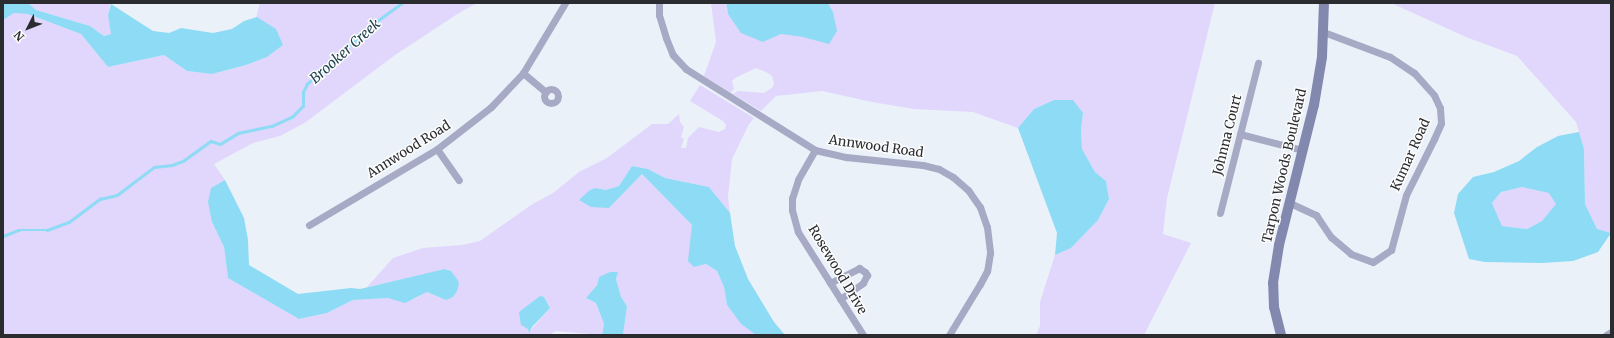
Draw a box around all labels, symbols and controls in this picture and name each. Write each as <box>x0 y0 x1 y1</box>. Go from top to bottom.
north arrow <box>8 8 48 48</box>
water label: Brooker Creek <box>306 15 384 87</box>
text: N <box>11 28 27 44</box>
street label: Tarpon Woods Boulevard <box>1260 87 1310 245</box>
street label: Johnna Court <box>1210 93 1246 177</box>
street label: Kumar Road <box>1388 116 1434 194</box>
street label: Annwood Road <box>364 118 454 182</box>
street label: Annwood Road <box>828 133 924 161</box>
street label: Rosewood Drive <box>804 223 870 317</box>

